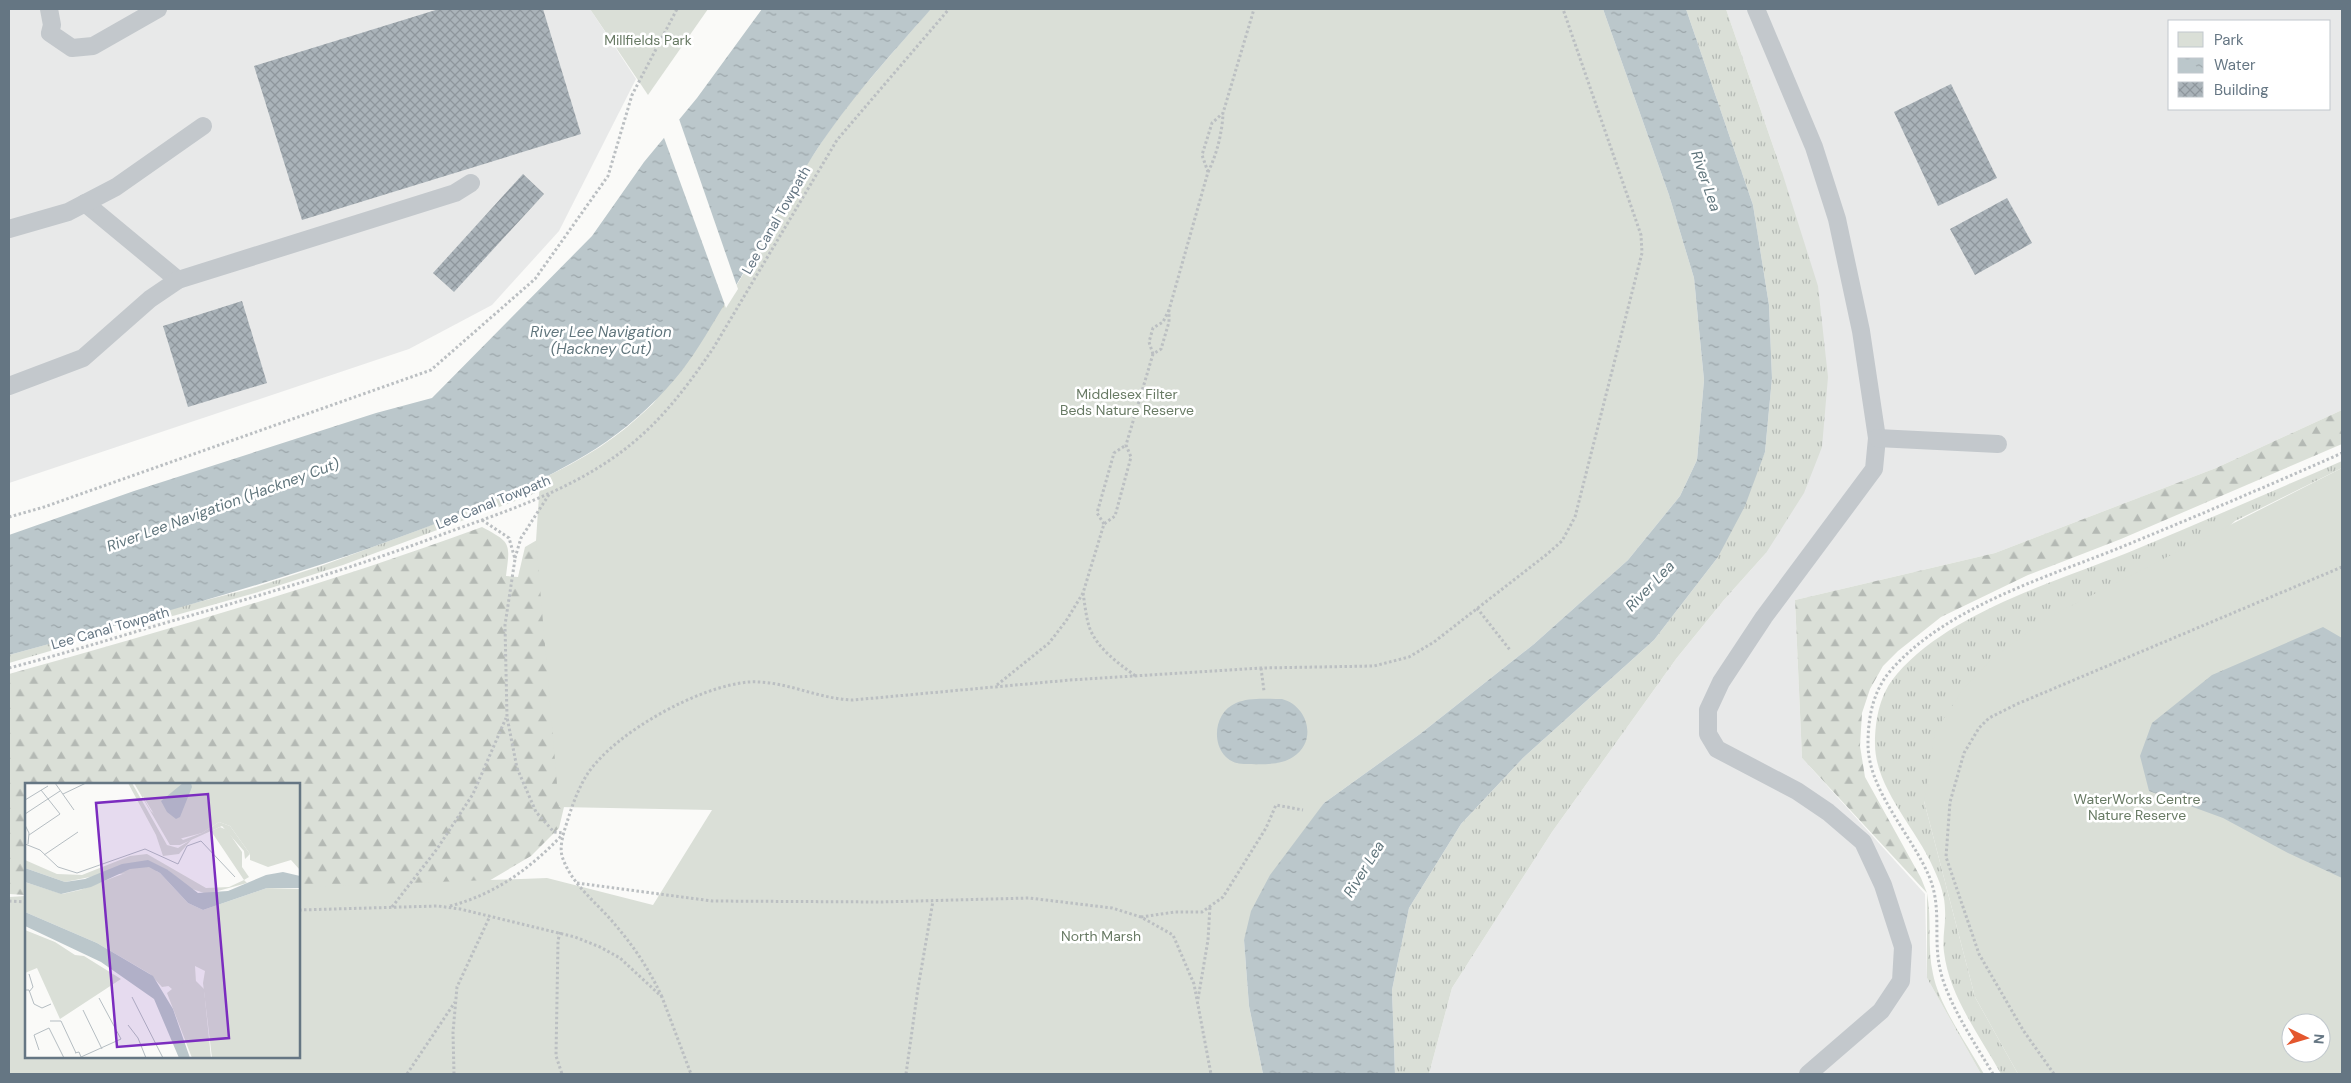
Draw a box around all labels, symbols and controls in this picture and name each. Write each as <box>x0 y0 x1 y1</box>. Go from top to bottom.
legend <box>2168 20 2331 110</box>
text: Park <box>2214 30 2244 50</box>
park label: Millfields Park <box>604 31 692 49</box>
text: Water <box>2214 55 2256 75</box>
text: Building <box>2214 80 2269 100</box>
water label: River Lea <box>1686 148 1726 214</box>
street label: Lee Canal Towpath <box>738 163 814 277</box>
water label: River Lee Navigation (Hackney Cut) <box>530 322 672 359</box>
park label: Middlesex Filter Beds Nature Reserve <box>1060 385 1194 419</box>
water label: River Lee Navigation (Hackney Cut) <box>104 453 342 556</box>
street label: Lee Canal Towpath <box>433 471 553 533</box>
water label: River Lea <box>1621 556 1679 616</box>
street label: Lee Canal Towpath <box>49 603 171 653</box>
inset map <box>25 783 300 1058</box>
park label: WaterWorks Centre Nature Reserve <box>2074 790 2200 824</box>
water label: River Lea <box>1339 837 1389 901</box>
park label: North Marsh <box>1061 927 1141 945</box>
north arrow <box>2281 1013 2331 1063</box>
text: N <box>2310 1033 2328 1045</box>

